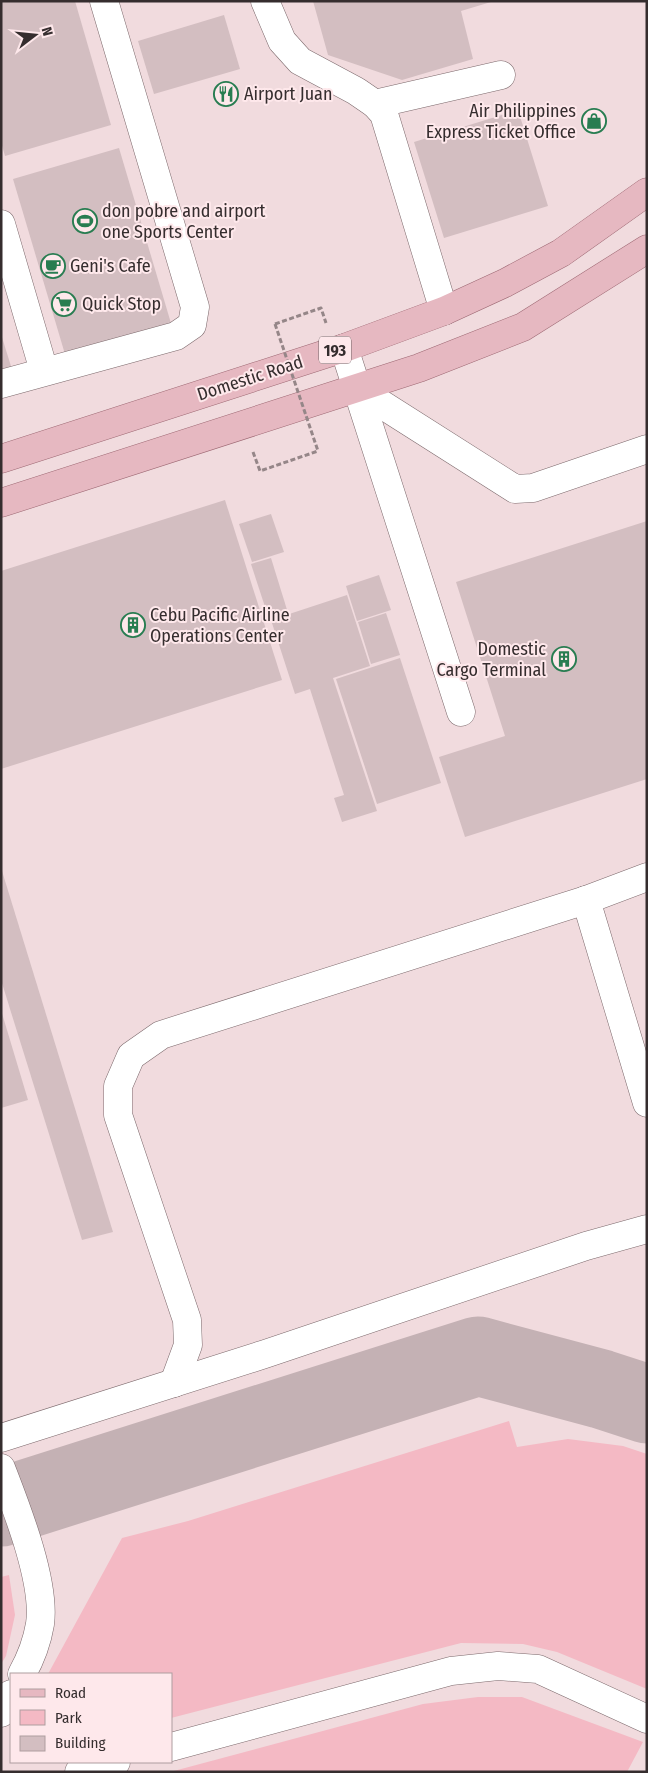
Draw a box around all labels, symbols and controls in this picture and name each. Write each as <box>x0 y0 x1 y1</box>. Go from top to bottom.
north arrow <box>10 10 60 60</box>
text: N <box>38 25 56 38</box>
restaurant icon: Airport Juan <box>213 81 239 107</box>
place label: Airport Juan <box>244 83 332 105</box>
place label: Air Philippines Express Ticket Office <box>426 100 576 143</box>
shop icon: Air Philippines Express Ticket Office <box>581 108 607 134</box>
place label: don pobre and airport one Sports Center <box>102 200 265 243</box>
sports icon: don pobre and airport one Sports Center <box>72 208 98 234</box>
cafe icon: Geni's Cafe <box>40 253 66 279</box>
place label: Geni's Cafe <box>70 255 151 277</box>
supermarket icon: Quick Stop <box>51 291 77 317</box>
place label: Quick Stop <box>82 293 161 315</box>
road number: 193 <box>319 336 351 364</box>
street label: Domestic Road <box>194 351 306 405</box>
place label: Cebu Pacific Airline Operations Center <box>150 604 290 647</box>
building icon: Cebu Pacific Airline Operations Center <box>120 612 146 638</box>
place label: Domestic Cargo Terminal <box>437 638 546 681</box>
building icon: Domestic Cargo Terminal <box>551 646 577 672</box>
legend <box>10 1673 172 1763</box>
text: Road <box>55 1684 86 1702</box>
text: Park <box>55 1709 82 1727</box>
text: Building <box>55 1734 106 1752</box>

